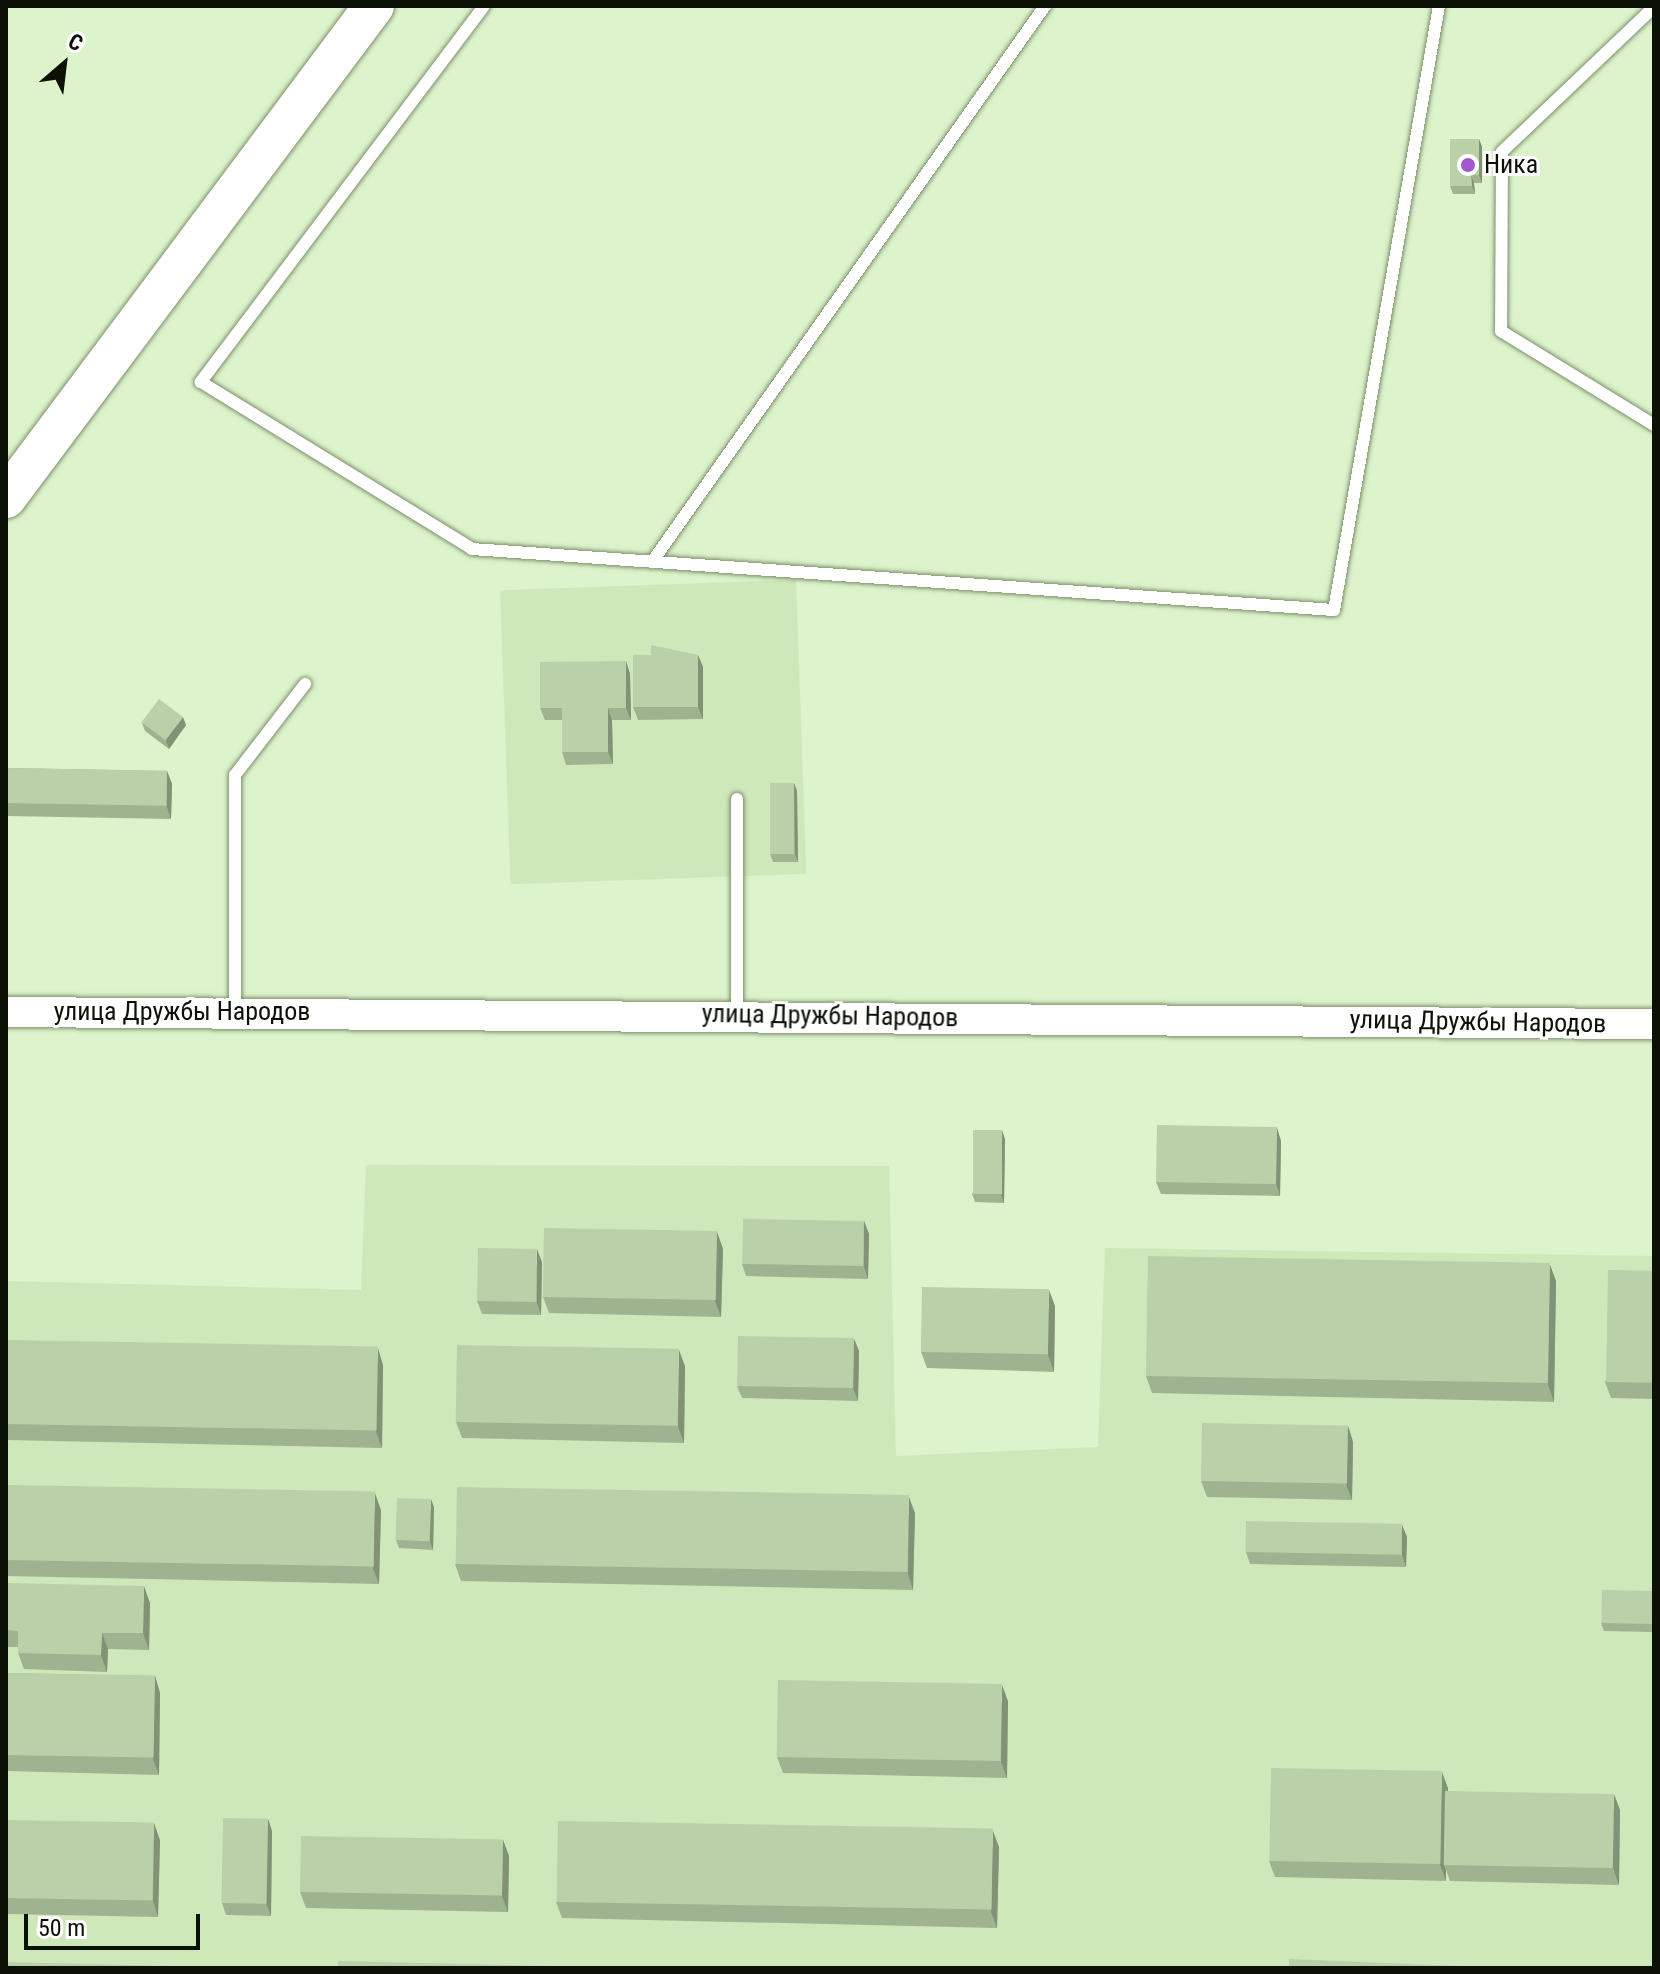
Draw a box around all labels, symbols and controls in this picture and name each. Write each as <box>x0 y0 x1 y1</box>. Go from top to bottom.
north arrow <box>24 24 104 104</box>
text: С <box>64 28 87 56</box>
place label: Ника <box>1484 149 1538 181</box>
marker: Ника <box>1459 156 1477 174</box>
street label: улица Дружбы Народов <box>54 996 310 1028</box>
street label: улица Дружбы Народов <box>701 998 959 1034</box>
street label: улица Дружбы Народов <box>1349 1004 1607 1040</box>
scale bar <box>28 1898 204 1948</box>
text: 50 m <box>38 1914 85 1942</box>

